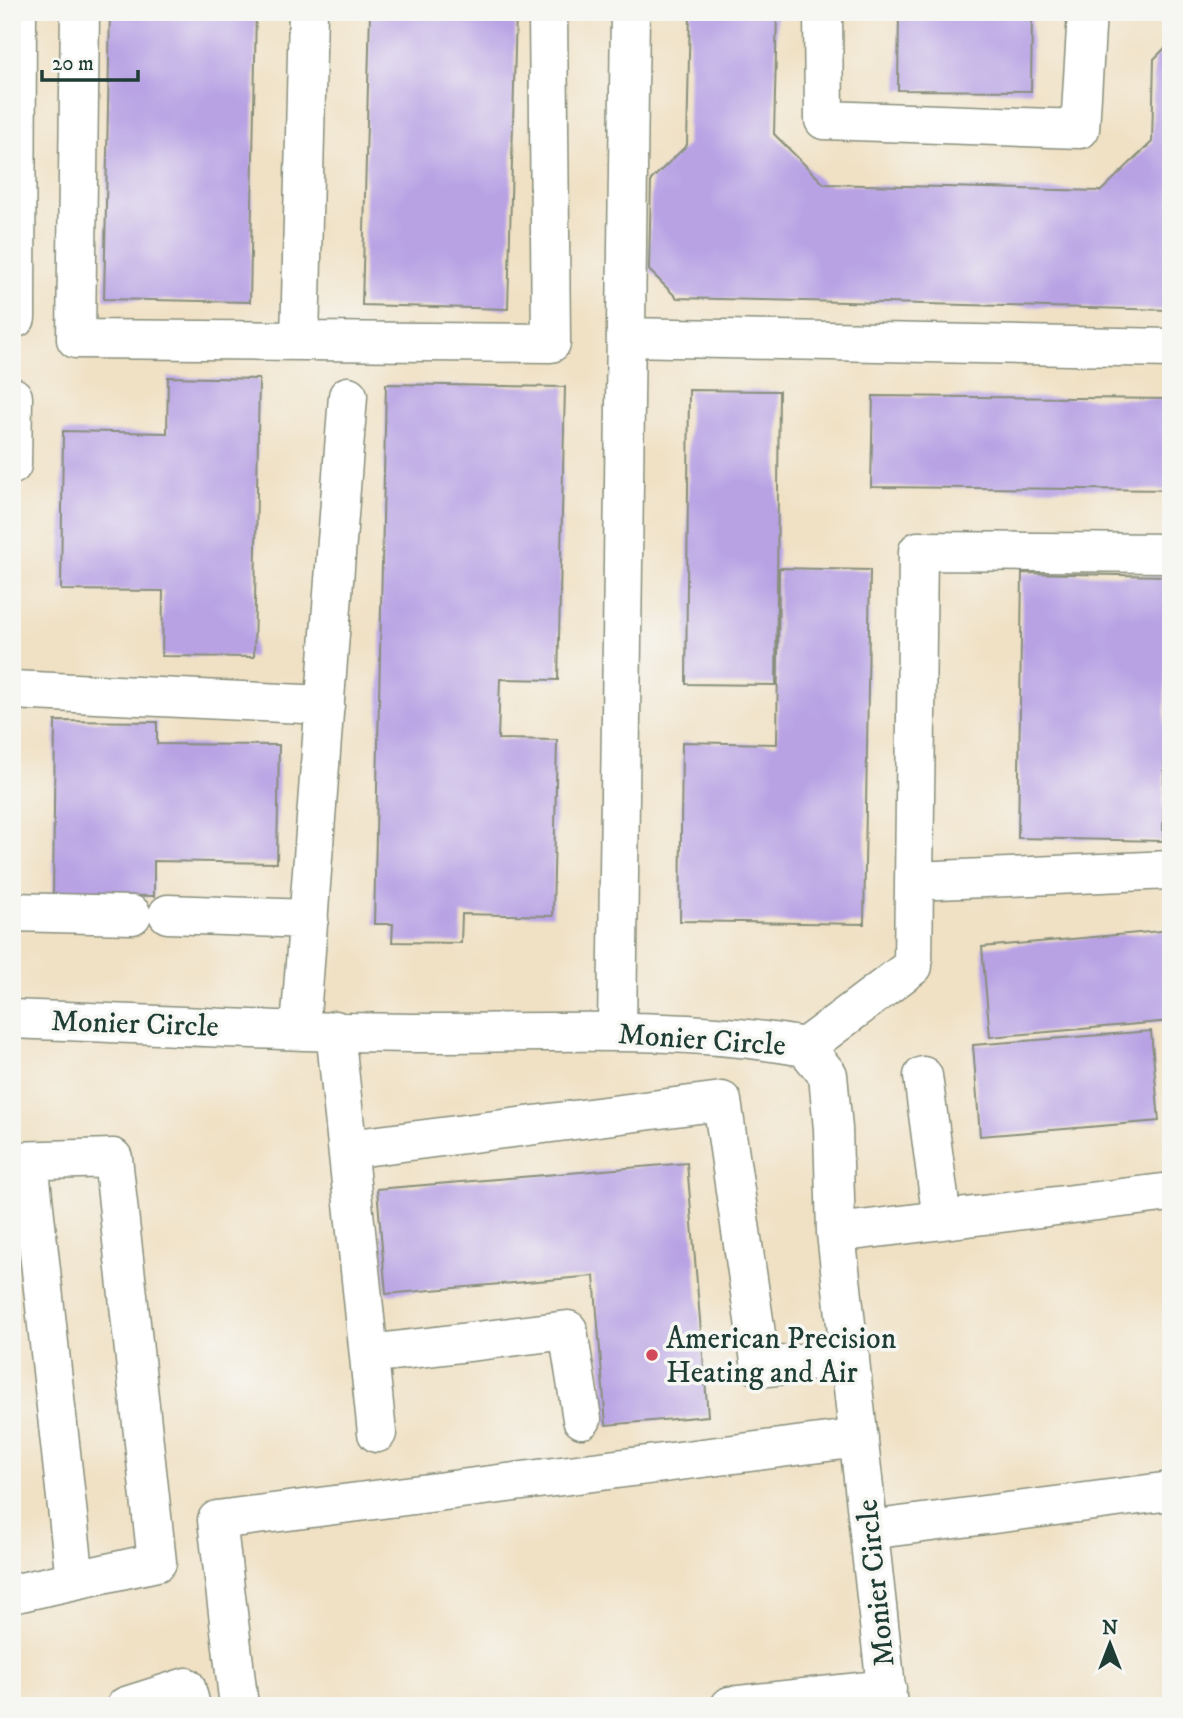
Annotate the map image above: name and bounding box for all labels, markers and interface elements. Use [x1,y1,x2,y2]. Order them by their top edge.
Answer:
scale bar [42,38,138,82]
text: 20 m [52,51,94,77]
street label: Monier Circle [50,1003,219,1046]
street label: Monier Circle [617,1016,787,1065]
place label: American Precision Heating and Air [666,1321,897,1392]
marker: American Precision Heating and Air [644,1347,660,1363]
street label: Monier Circle [849,1497,904,1668]
north arrow [1074,1610,1144,1680]
text: N [1102,1617,1118,1640]

